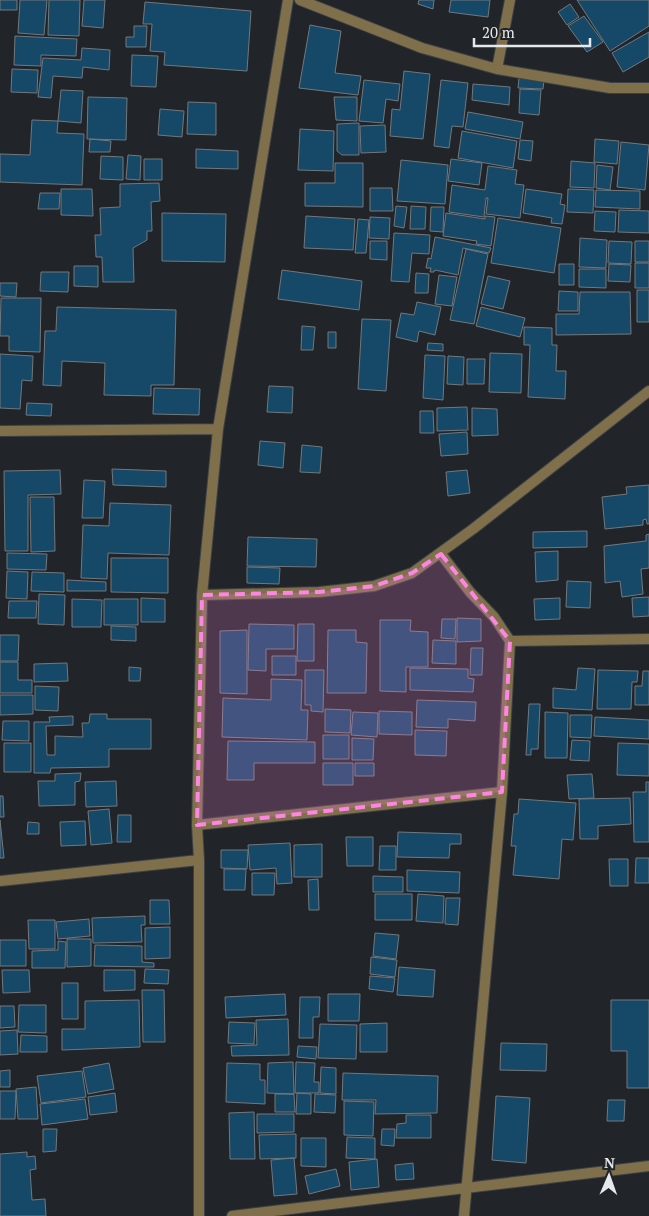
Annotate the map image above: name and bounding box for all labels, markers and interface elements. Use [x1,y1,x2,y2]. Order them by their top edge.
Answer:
scale bar [474,15,590,47]
text: 20 m [482,22,515,42]
north arrow [584,1151,634,1201]
text: N [604,1153,615,1172]

